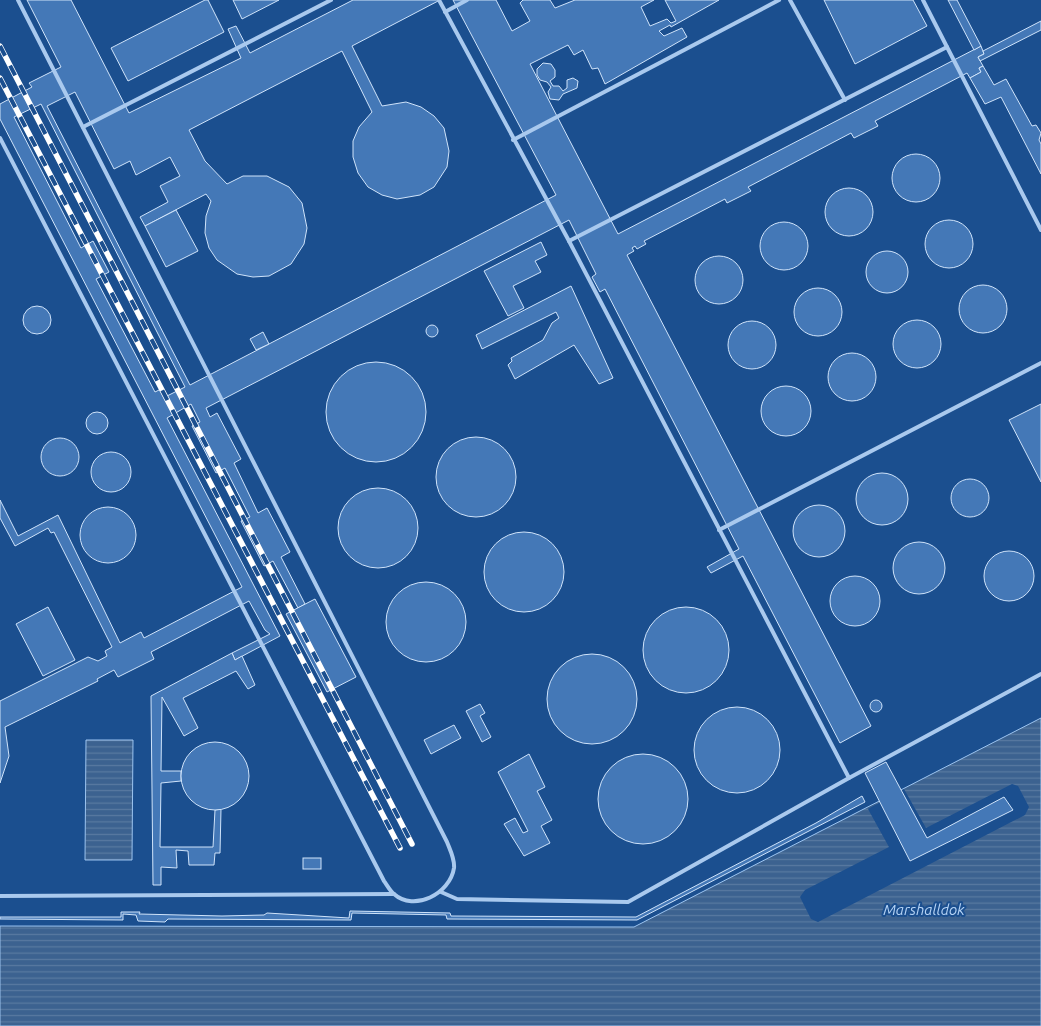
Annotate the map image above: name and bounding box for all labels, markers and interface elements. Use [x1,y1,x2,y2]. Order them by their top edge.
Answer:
water label: Marshalldok [883,901,965,918]

